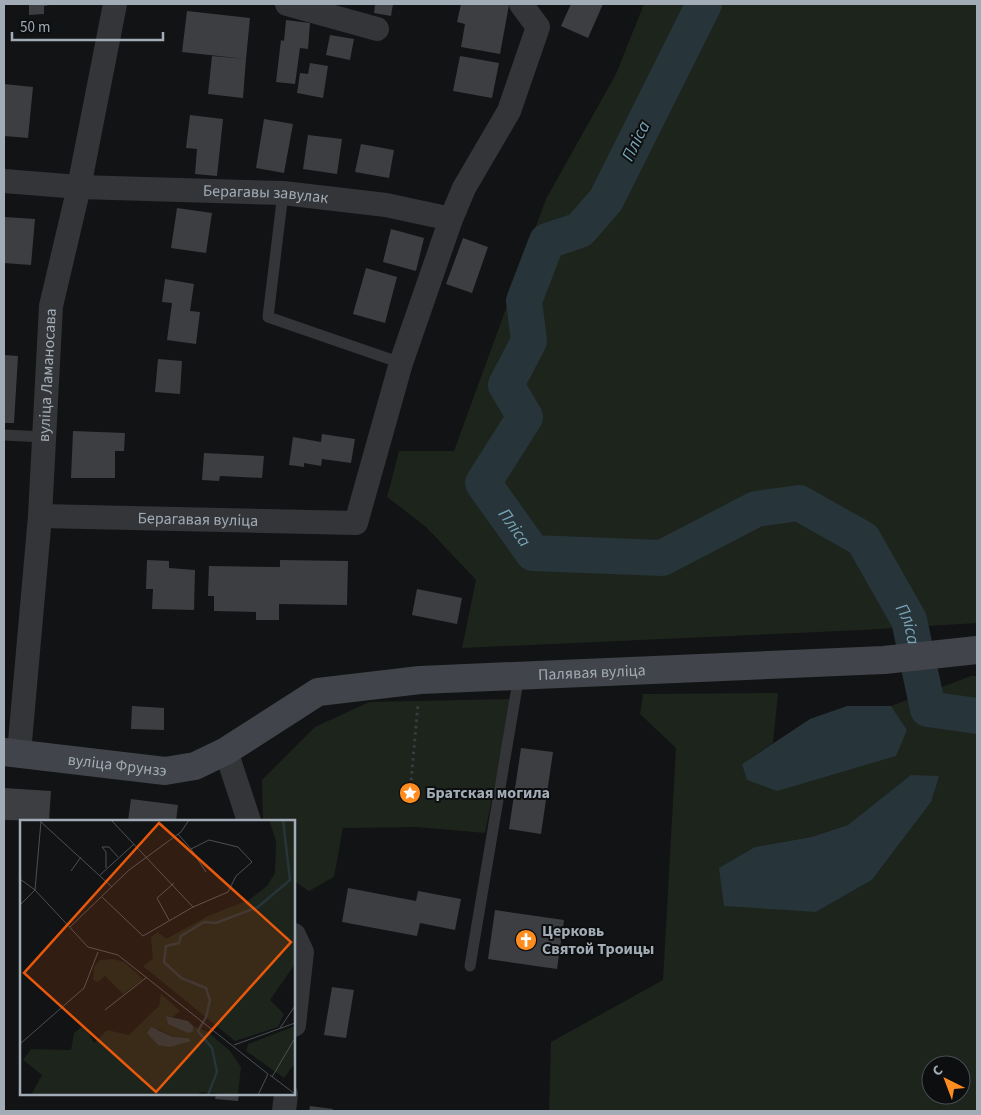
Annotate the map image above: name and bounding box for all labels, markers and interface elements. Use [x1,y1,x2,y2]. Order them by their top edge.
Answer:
scale bar [12,10,164,42]
text: 50 m [20,17,50,38]
water label: Пліса [616,116,657,165]
street label: Берагавы завулак [203,180,329,209]
street label: вуліца Ламаносава [33,308,62,442]
water label: Пліса [492,503,537,552]
street label: Берагавая вуліца [137,507,259,532]
water label: Пліса [889,599,926,647]
street label: Палявая вуліца [538,659,646,686]
street label: вуліца Фрунзэ [66,749,168,782]
place icon: Братская могила [398,781,422,805]
place label: Братская могила [426,782,550,804]
inset map [20,820,295,1095]
place label: Церковь Святой Троицы [542,920,654,960]
church icon: Церковь Святой Троицы [514,928,538,952]
north arrow [921,1055,971,1105]
text: С [928,1061,948,1081]

